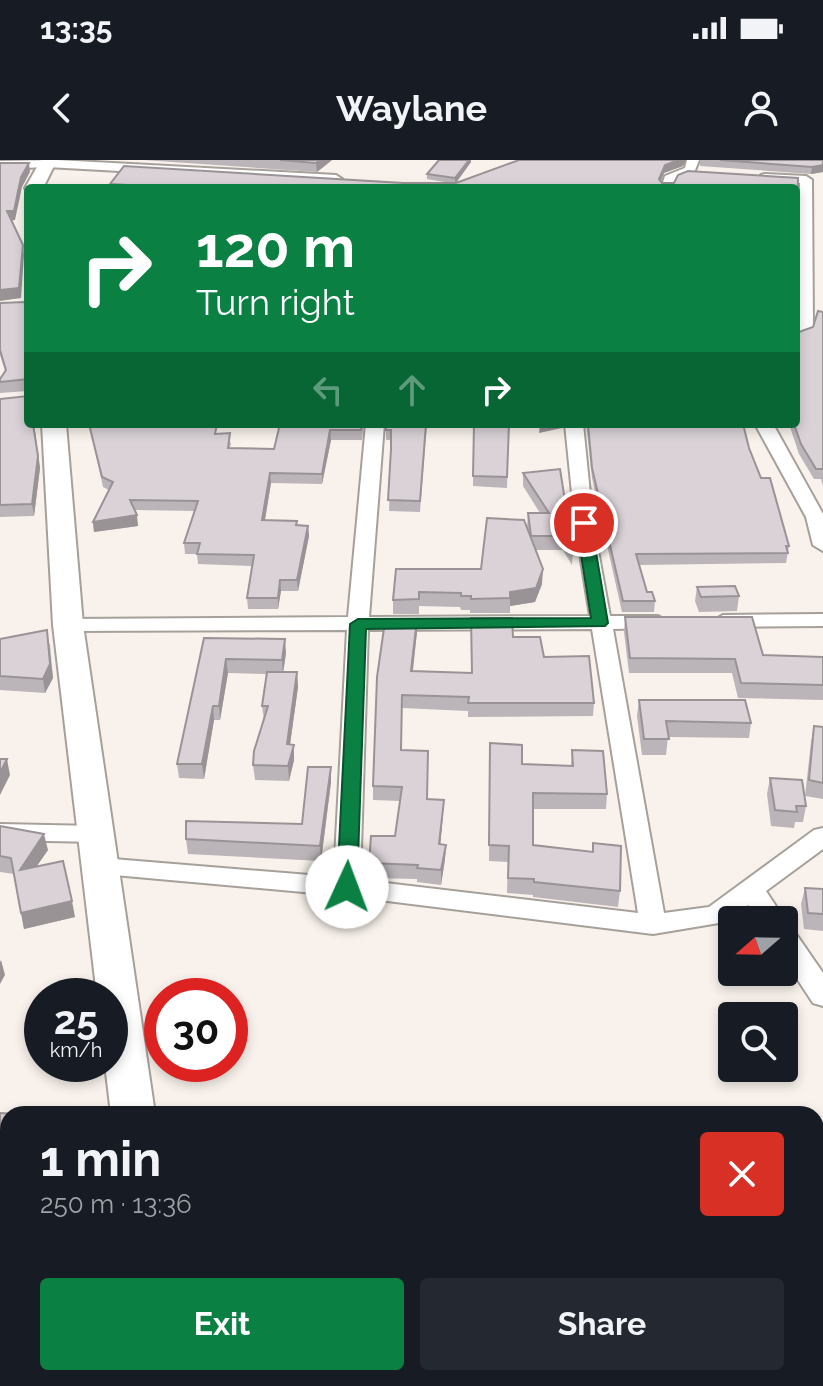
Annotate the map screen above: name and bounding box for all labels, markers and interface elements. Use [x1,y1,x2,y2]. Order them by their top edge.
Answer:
text: 13:35 [40,11,112,46]
icon: back [40,86,84,130]
icon: person [739,86,783,130]
text: Waylane [336,87,487,129]
text: 120 m [196,214,355,280]
icon: right [64,216,168,320]
text: Turn right [196,281,355,323]
icon: left [306,368,350,412]
icon: ahead [390,368,434,412]
icon: right [474,368,518,412]
pin [550,489,618,557]
icon: arrive [562,501,606,545]
position arrow [305,845,389,929]
north arrow [718,906,798,986]
map controls [718,906,798,1082]
speed limit sign: 30 [144,978,248,1082]
text: 25 [54,996,98,1043]
button: search [718,1002,798,1082]
text: km/h [50,1038,102,1062]
text: 1 min [40,1131,161,1187]
button: close [700,1132,784,1216]
text: 250 m · 13:36 [40,1189,192,1219]
button: Exit [40,1278,404,1370]
button: Share [420,1278,784,1370]

